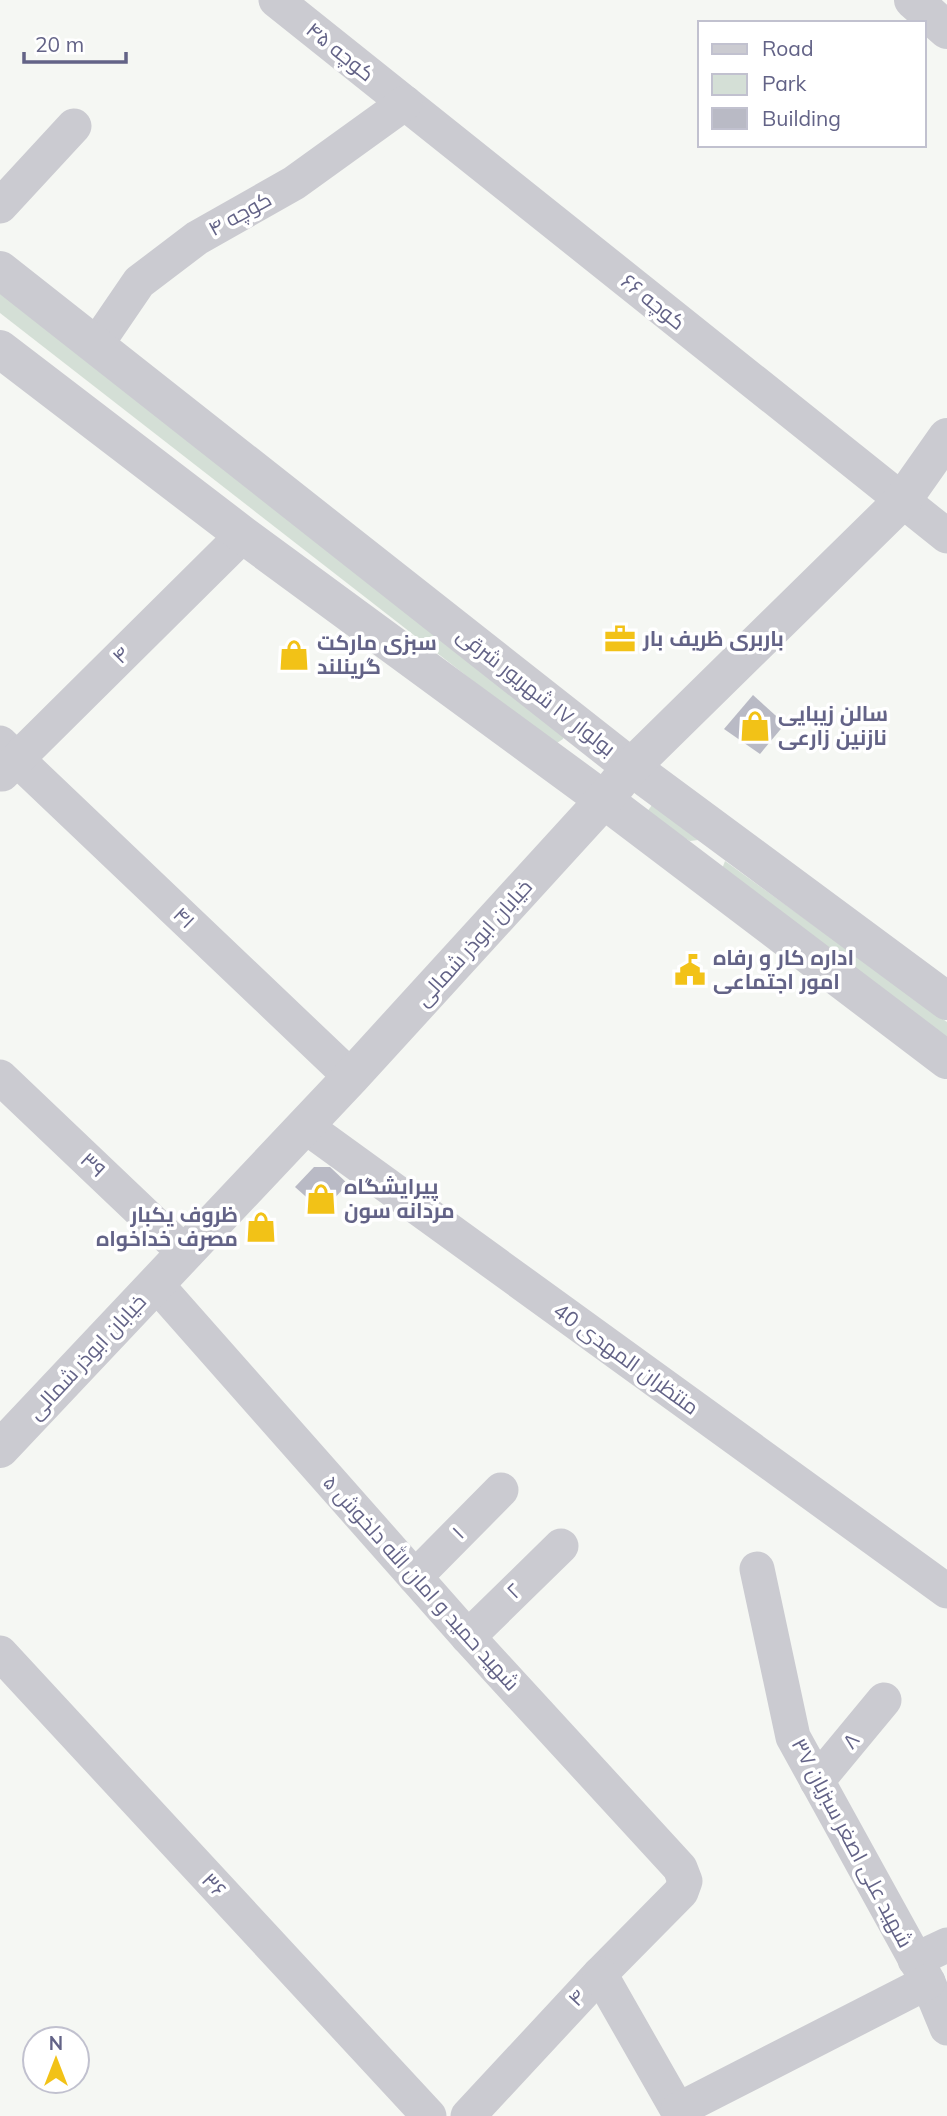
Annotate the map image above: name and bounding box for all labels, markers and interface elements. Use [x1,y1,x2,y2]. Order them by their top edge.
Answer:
street label: کوچه ۴۵ [300,16,380,88]
scale bar [24,21,126,65]
legend [698,21,926,147]
text: 20 m [35,31,84,57]
text: Road [762,35,813,61]
text: Park [762,70,806,96]
text: Building [762,105,841,131]
street label: کوچه ۴ [203,185,277,243]
street label: کوچه ۶۶ [615,268,691,336]
street label: بولوار ۱۷ شهریور شرقی [452,621,621,762]
office icon: باربری ظریف بار [603,622,637,656]
place label: باربری ظریف بار [642,625,784,651]
place label: سبزی مارکت گرینلند [317,629,437,679]
shop icon: سبزی مارکت گرینلند [277,638,311,672]
street label: ۴ [106,640,134,668]
place label: سالن زیبایی نازنین زارعی [778,700,888,750]
shop icon: سالن زیبایی نازنین زارعی [738,709,772,743]
street label: خیابان ابوذر شمالی [409,873,538,1012]
street label: ۴۱ [168,901,201,934]
place label: اداره کار و رفاه امور اجتماعی [713,944,854,995]
public building icon: اداره کار و رفاه امور اجتماعی [673,953,707,987]
street label: ۳۹ [76,1146,112,1182]
place label: پیرایشگاه مردانه سون [344,1173,455,1224]
shop icon: پیرایشگاه مردانه سون [304,1182,338,1216]
place label: ظروف یکبار مصرف خداخواه [96,1201,238,1252]
shop icon: ظروف یکبار مصرف خداخواه [244,1210,278,1244]
street label: خیابان ابوذر شمالی [22,1288,152,1425]
street label: منتظران المهدی 40 [548,1297,704,1420]
street label: شهید حمید و امان الله دلخوش ۵ [317,1469,525,1696]
street label: ۱ [446,1521,469,1544]
street label: ۲ [500,1577,526,1603]
street label: ۸ [836,1727,864,1754]
street label: شهید علی اصغر سبزیان ۳۷ [786,1733,919,1952]
street label: ۳۶ [197,1867,233,1902]
street label: ۴ [562,1983,591,2011]
north arrow [21,2025,91,2095]
text: N [49,2031,63,2055]

